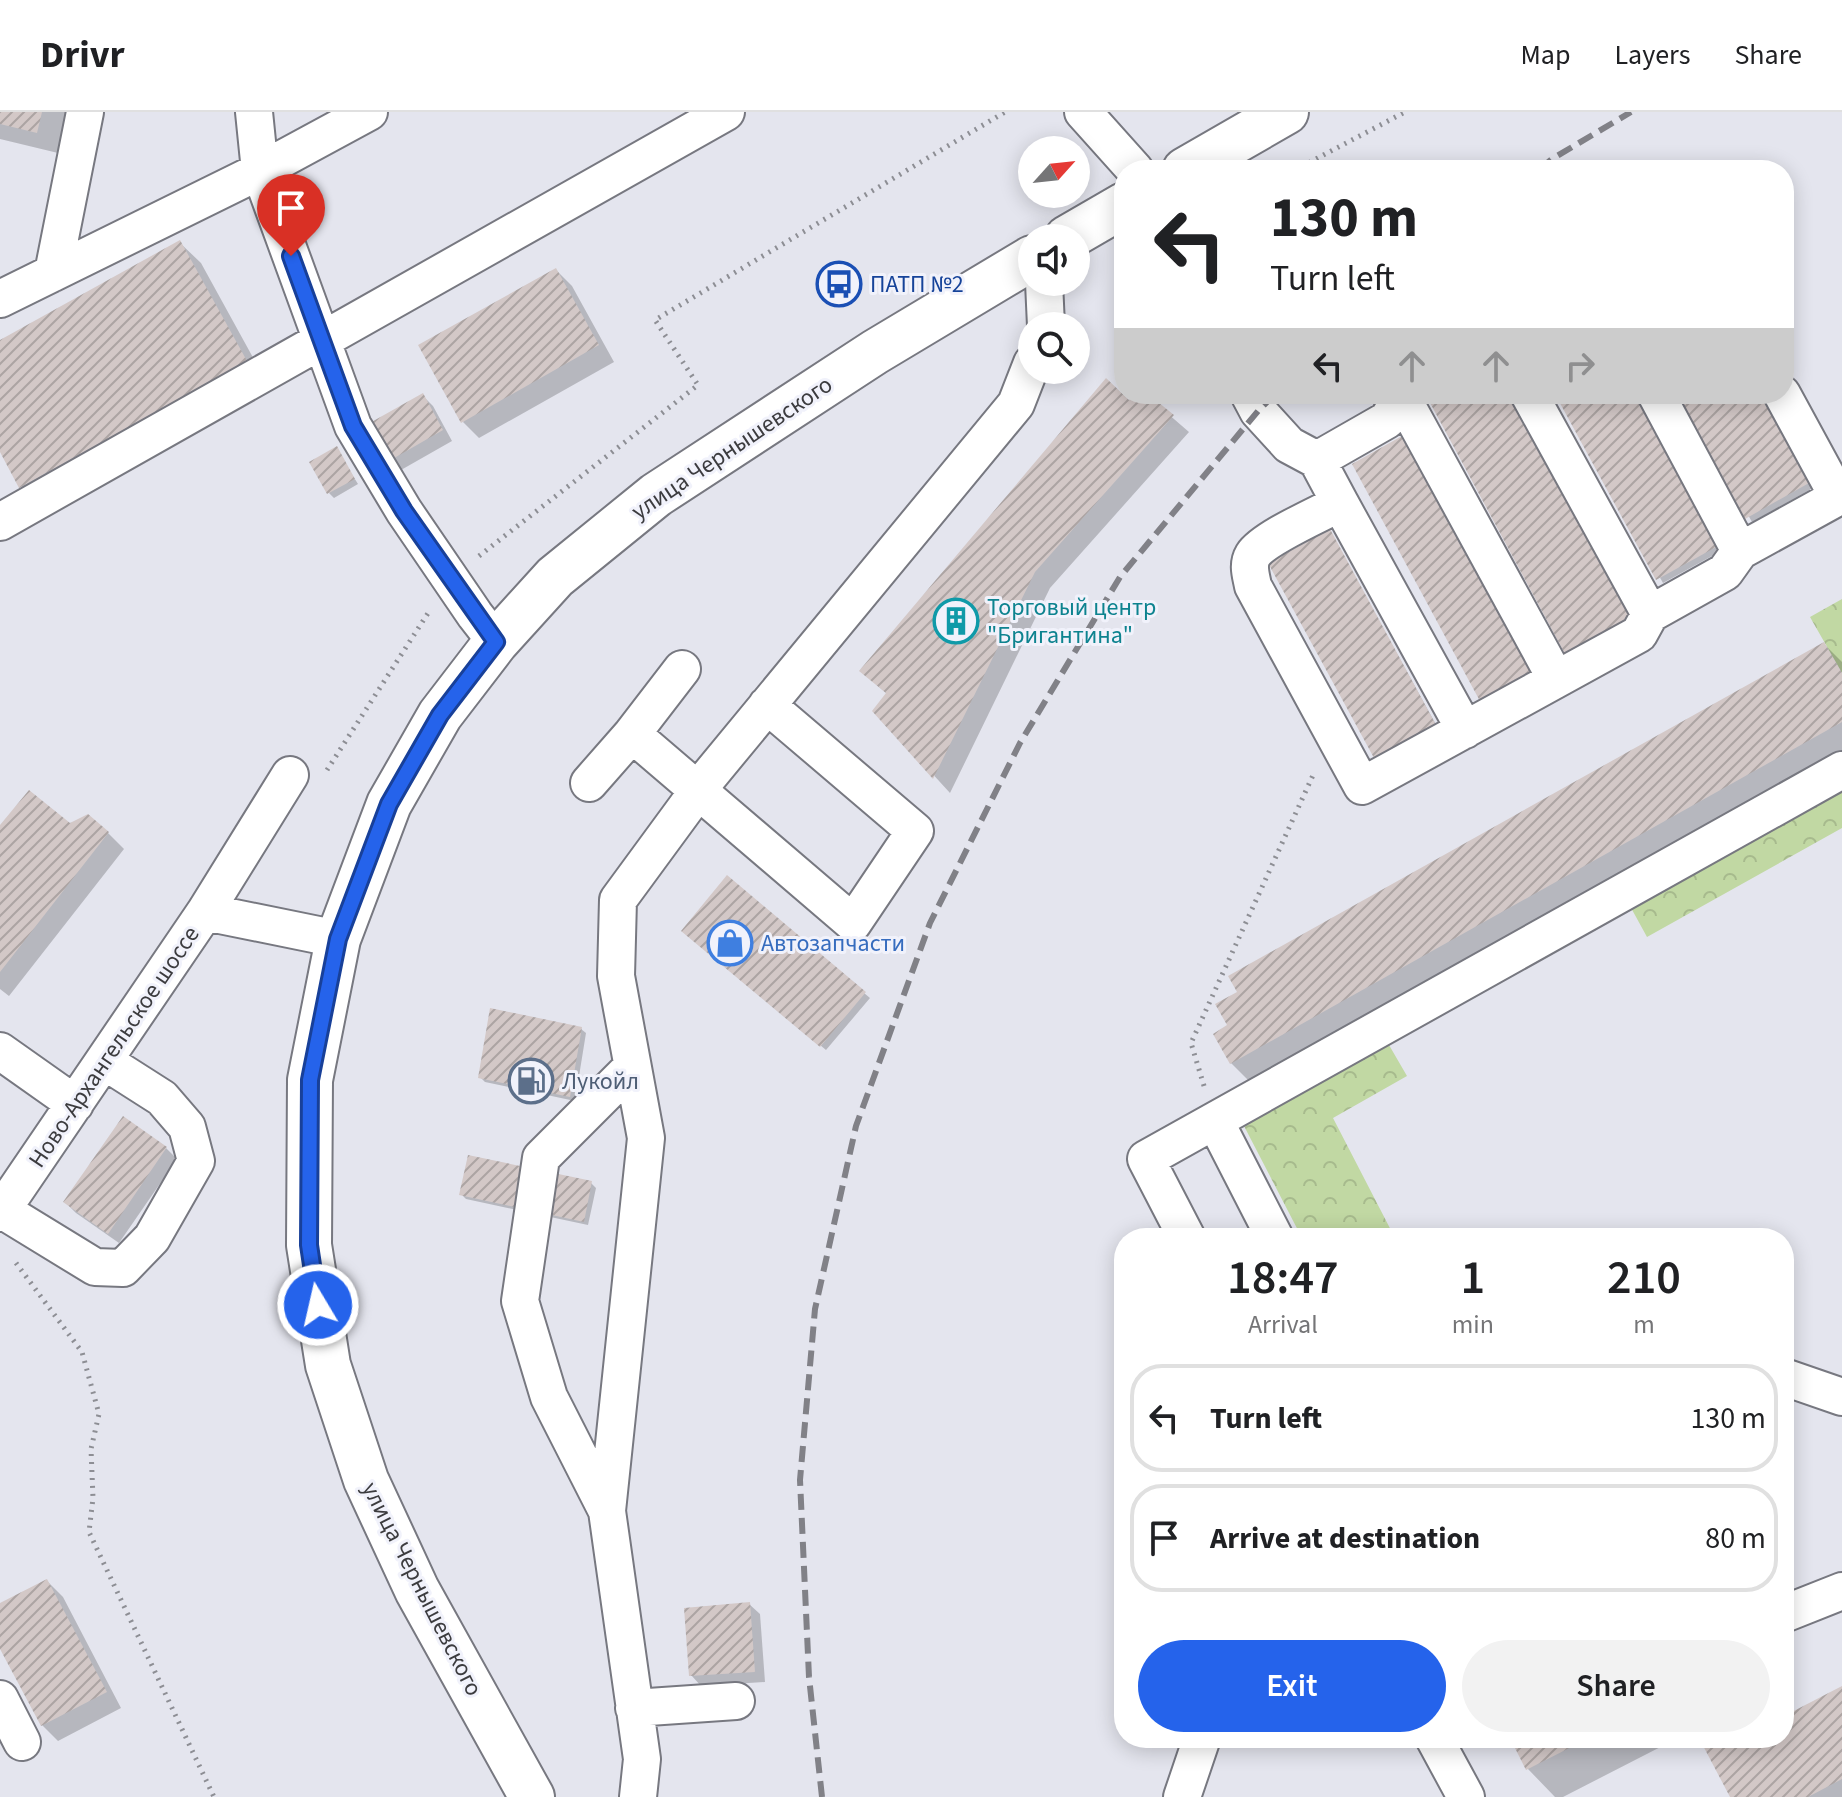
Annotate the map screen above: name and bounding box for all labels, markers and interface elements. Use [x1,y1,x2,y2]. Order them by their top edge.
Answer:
text: Drivr [40,28,125,82]
text: Map [1520,35,1570,75]
text: Layers [1614,35,1690,75]
text: Share [1734,35,1802,75]
north arrow [1018,136,1090,208]
map controls [1018,136,1090,384]
pin [257,174,325,256]
text: 130 m [1270,179,1418,258]
icon: arrive [269,186,313,230]
icon: left [1138,192,1242,296]
button: sound [1018,224,1090,296]
text: Turn left [1270,253,1395,304]
bus stop icon: ПАТП №2 [815,260,863,308]
place label: ПАТП №2 [870,267,964,302]
button: search [1018,312,1090,384]
icon: left [1306,344,1350,388]
icon: ahead [1390,344,1434,388]
icon: ahead [1474,344,1518,388]
icon: right [1558,344,1602,388]
street label: улица Чернышевского [624,367,840,529]
place label: Торговый центр "Бригантина" [987,590,1156,653]
building icon: Торговый центр "Бригантина" [932,597,980,645]
street label: Ново-Архангельское шоссе [20,919,208,1175]
shop icon: Автозапчасти [706,919,754,967]
place label: Автозапчасти [761,926,905,961]
fuel station icon: Лукойл [507,1057,555,1105]
place label: Лукойл [562,1064,639,1099]
text: 18:47 [1227,1244,1339,1312]
text: 1 [1461,1244,1485,1312]
text: 210 [1607,1244,1681,1312]
position arrow [276,1263,360,1347]
text: Arrival [1248,1306,1318,1343]
text: min [1452,1306,1494,1343]
text: m [1633,1306,1655,1343]
icon: left [1142,1396,1186,1440]
text: Turn left [1210,1397,1322,1440]
text: 130 m [1690,1397,1766,1440]
street label: улица Чернышевского [353,1476,491,1702]
icon: arrive [1142,1516,1186,1560]
text: Arrive at destination [1210,1517,1480,1560]
text: 80 m [1705,1517,1766,1560]
button: Exit [1138,1640,1446,1732]
button: Share [1462,1640,1770,1732]

